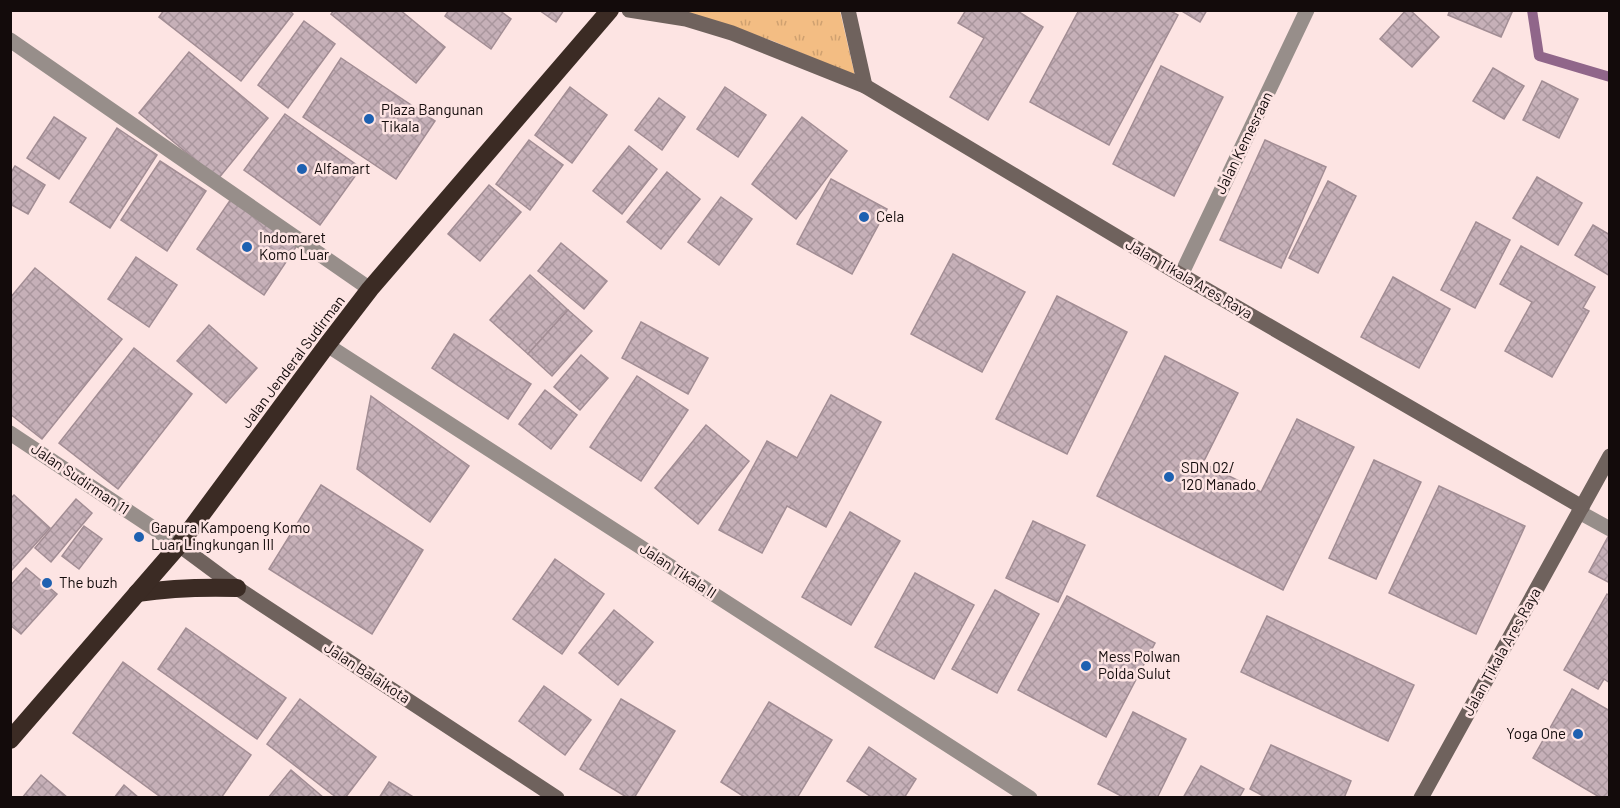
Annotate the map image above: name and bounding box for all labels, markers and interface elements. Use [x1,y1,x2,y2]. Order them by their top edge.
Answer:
street label: Jalan Kemesraan [1211,88,1276,197]
place label: Plaza Bangunan Tikala [381,100,483,135]
marker: Plaza Bangunan Tikala [362,112,376,126]
place label: Alfamart [314,159,371,177]
marker: Alfamart [295,162,309,176]
place label: Cela [876,207,904,225]
marker: Cela [857,210,871,224]
place label: Indomaret Komo Luar [259,228,330,263]
street label: Jalan Tikala Ares Raya [1123,234,1256,322]
marker: Indomaret Komo Luar [240,240,254,254]
street label: Jalan Jenderal Sudirman [236,292,348,431]
street label: Jalan Sudirman 11 [28,439,133,518]
place label: SDN 02/ 120 Manado [1181,458,1256,493]
marker: SDN 02/ 120 Manado [1162,470,1176,484]
place label: Gapura Kampoeng Komo Luar Lingkungan III [151,518,310,553]
marker: Gapura Kampoeng Komo Luar Lingkungan III [132,530,146,544]
street label: Jalan Tikala II [637,539,720,602]
place label: The buzh [59,573,118,591]
marker: The buzh [40,576,54,590]
street label: Jalan Tikala Ares Raya [1458,584,1544,719]
street label: Jalan Balaikota [321,638,414,707]
place label: Mess Polwan Polda Sulut [1098,647,1180,682]
marker: Mess Polwan Polda Sulut [1079,659,1093,673]
place label: Yoga One [1506,724,1566,742]
marker: Yoga One [1571,727,1585,741]

